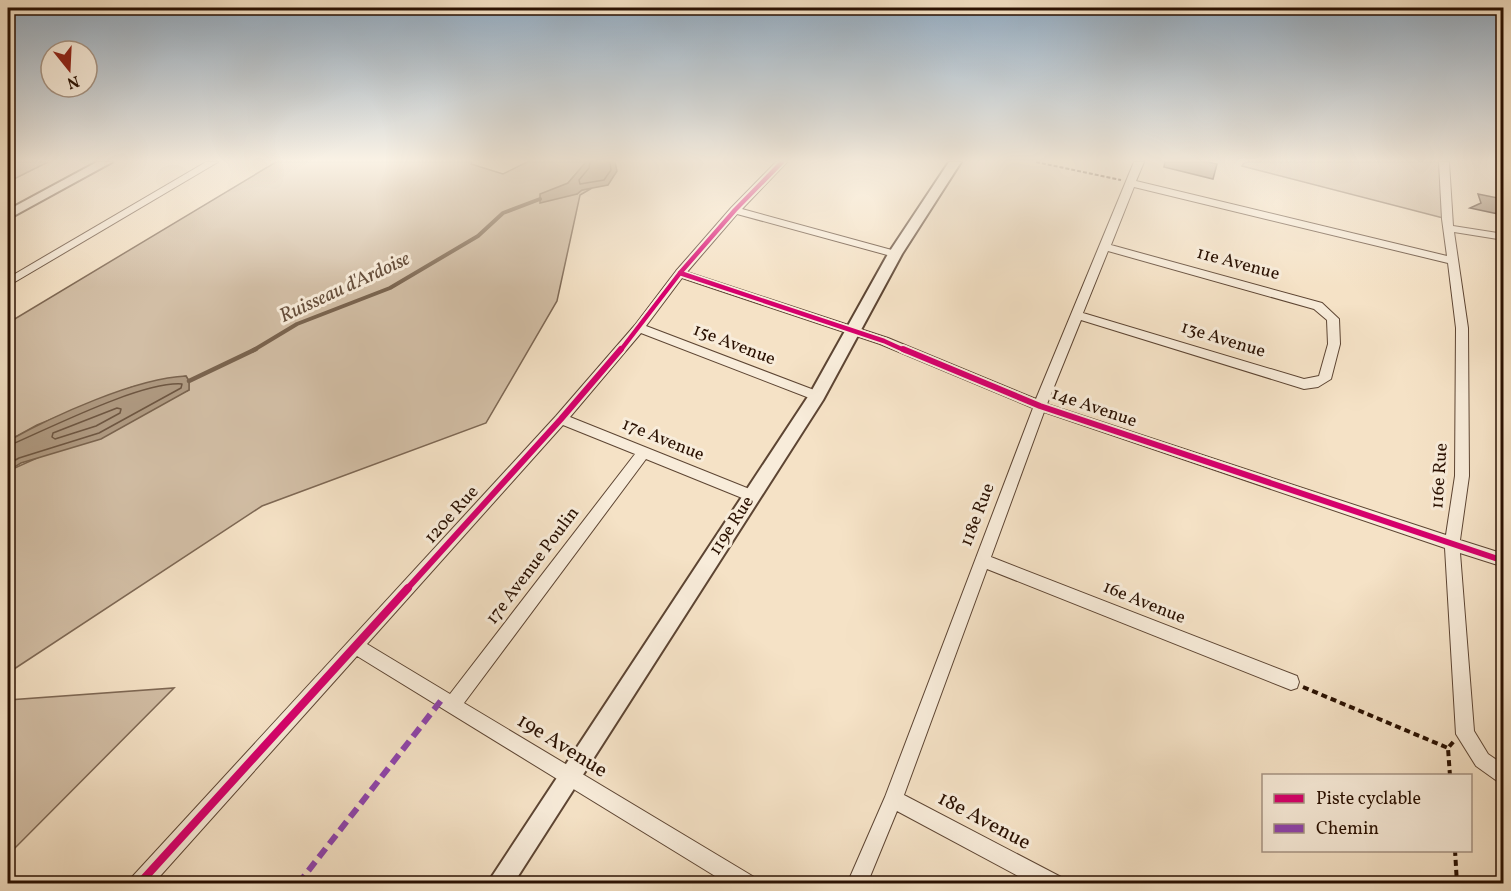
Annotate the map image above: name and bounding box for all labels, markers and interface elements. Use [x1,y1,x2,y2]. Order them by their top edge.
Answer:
north arrow [39,39,99,99]
text: N [64,69,82,94]
street label: 11e Avenue [1194,241,1282,287]
water label: Ruisseau d'Ardoise [275,245,416,331]
street label: 13e Avenue [1178,315,1268,365]
street label: 15e Avenue [689,318,779,372]
street label: 14e Avenue [1048,382,1140,434]
street label: 17e Avenue [618,412,708,468]
street label: 116e Rue [1425,442,1455,510]
street label: 120e Rue [419,480,485,550]
street label: 118e Rue [954,480,1002,550]
street label: 119e Rue [703,491,761,561]
street label: 17e Avenue Poulin [480,502,586,630]
street label: 16e Avenue [1099,575,1189,631]
street label: 19e Avenue [511,707,613,785]
legend [1262,774,1472,852]
street label: 18e Avenue [932,784,1036,858]
text: Piste cyclable [1316,787,1421,812]
text: Chemin [1316,817,1379,842]

